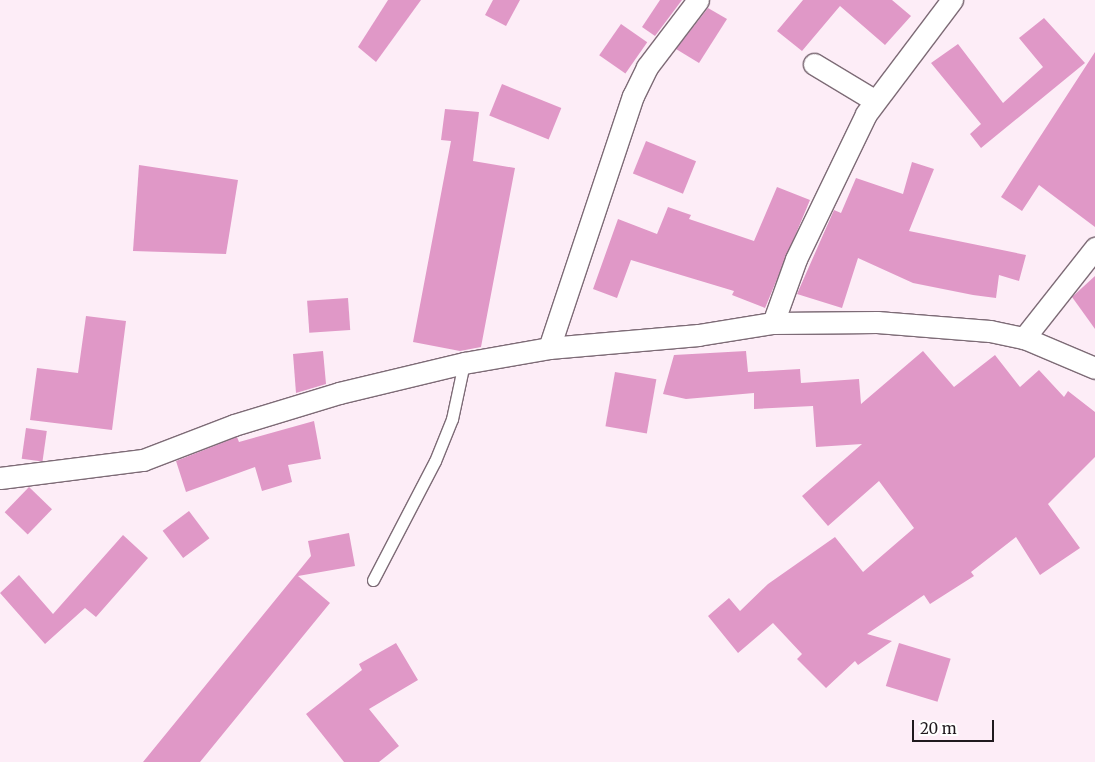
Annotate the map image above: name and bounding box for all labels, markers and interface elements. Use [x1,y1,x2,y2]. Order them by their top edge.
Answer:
scale bar [915,710,998,742]
text: 20 m [920,719,957,738]

